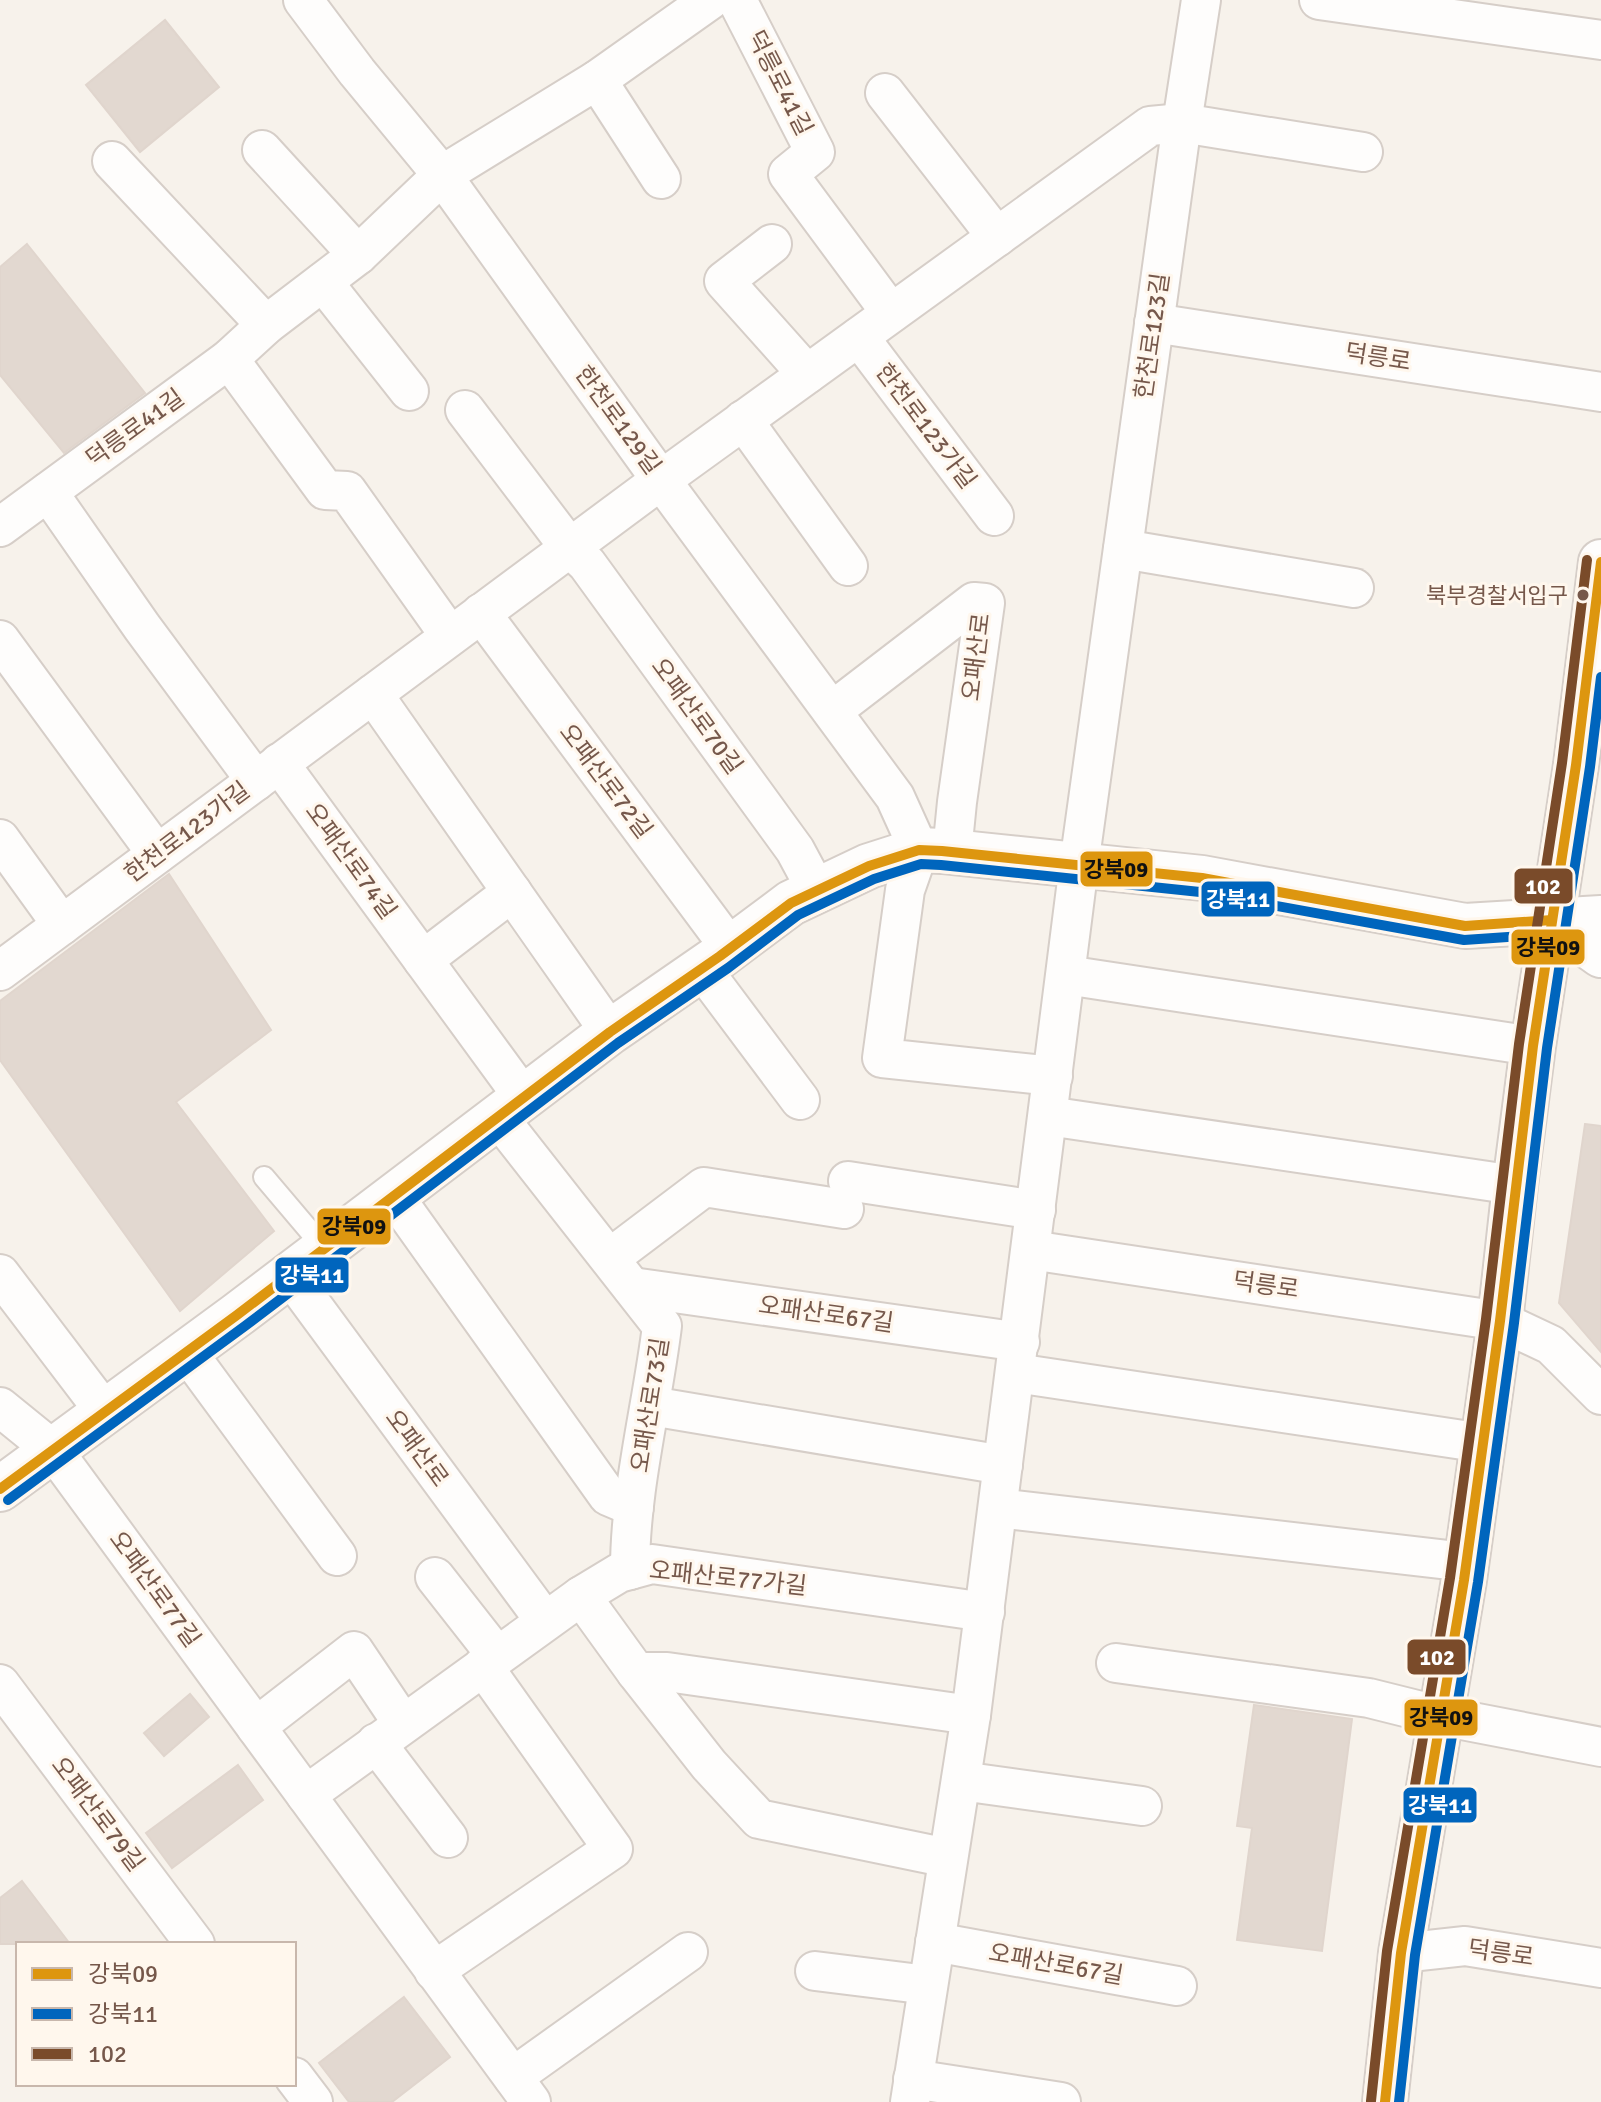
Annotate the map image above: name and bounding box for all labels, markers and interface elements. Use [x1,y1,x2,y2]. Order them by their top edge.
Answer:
street label: 덕릉로41길 [741,25,819,141]
street label: 한천로123길 [1128,271,1176,401]
street label: 덕릉로 [1343,337,1413,377]
street label: 한천로123가길 [869,357,983,495]
street label: 한천로129길 [568,360,668,480]
street label: 덕릉로41길 [80,382,190,474]
place label: 북부경찰서입구 [1426,582,1568,609]
marker: 북부경찰서입구 [1575,587,1591,603]
street label: 오패산로 [956,611,996,703]
street label: 오패산로70길 [645,652,749,780]
street label: 오패산로72길 [553,718,659,844]
street label: 한천로123가길 [118,775,256,889]
street label: 오패산로74길 [299,797,403,925]
line badge: 강북09 [1079,850,1154,888]
text: 강북09 [1084,856,1148,883]
line badge: 102 [1513,867,1574,905]
text: 102 [1525,873,1561,900]
line badge: 강북11 [1200,880,1276,918]
text: 강북11 [1206,886,1270,913]
line badge: 강북09 [1510,928,1586,966]
text: 강북09 [1516,934,1580,961]
line badge: 강북09 [316,1207,392,1246]
text: 강북09 [322,1213,386,1240]
line badge: 강북11 [274,1256,350,1294]
text: 강북11 [280,1262,344,1289]
street label: 덕릉로 [1231,1266,1301,1304]
street label: 오패산로67길 [756,1290,896,1338]
street label: 오패산로73길 [625,1335,675,1475]
street label: 오패산로 [379,1403,455,1493]
street label: 오패산로77길 [103,1525,207,1653]
street label: 오패산로77가길 [648,1555,808,1601]
line badge: 102 [1406,1638,1467,1676]
text: 102 [1419,1644,1455,1671]
line badge: 강북09 [1403,1698,1479,1737]
text: 강북09 [1409,1704,1473,1731]
street label: 오패산로79길 [45,1751,151,1877]
line badge: 강북11 [1402,1786,1478,1824]
text: 강북11 [1408,1792,1472,1819]
street label: 덕릉로 [1466,1934,1536,1972]
street label: 오패산로67길 [986,1937,1126,1991]
legend [16,1942,296,2086]
text: 강북09 [88,1959,158,1989]
text: 강북11 [88,1999,158,2029]
text: 102 [88,2039,127,2069]

